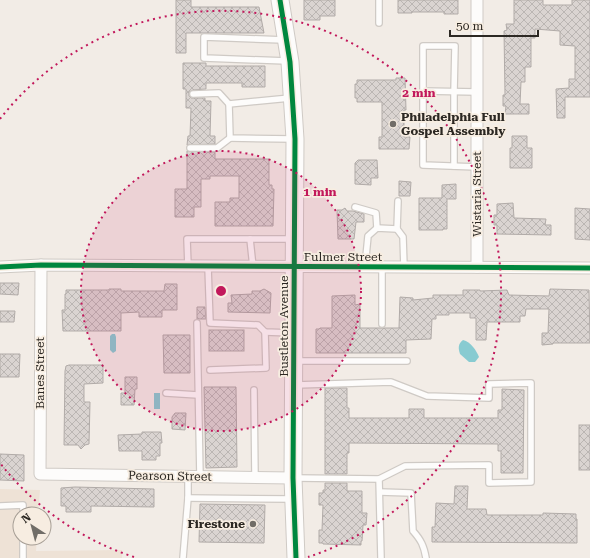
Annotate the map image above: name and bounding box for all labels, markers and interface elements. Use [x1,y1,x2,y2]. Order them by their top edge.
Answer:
scale bar [450,12,538,38]
text: 50 m [456,19,483,33]
text: 2 min [402,86,436,100]
place label: Philadelphia Full Gospel Assembly [401,110,506,138]
marker: Philadelphia Full Gospel Assembly [388,119,398,129]
street label: Wistaria Street [470,151,484,237]
text: 1 min [303,185,337,199]
street label: Fulmer Street [304,250,383,264]
street label: Bustleton Avenue [277,275,291,377]
centre of rings [214,284,228,298]
street label: Banes Street [33,337,47,409]
street label: Pearson Street [128,468,212,484]
north arrow [12,506,52,546]
text: N [19,510,34,526]
place label: Firestone [187,517,245,531]
marker: Firestone [248,519,258,529]

